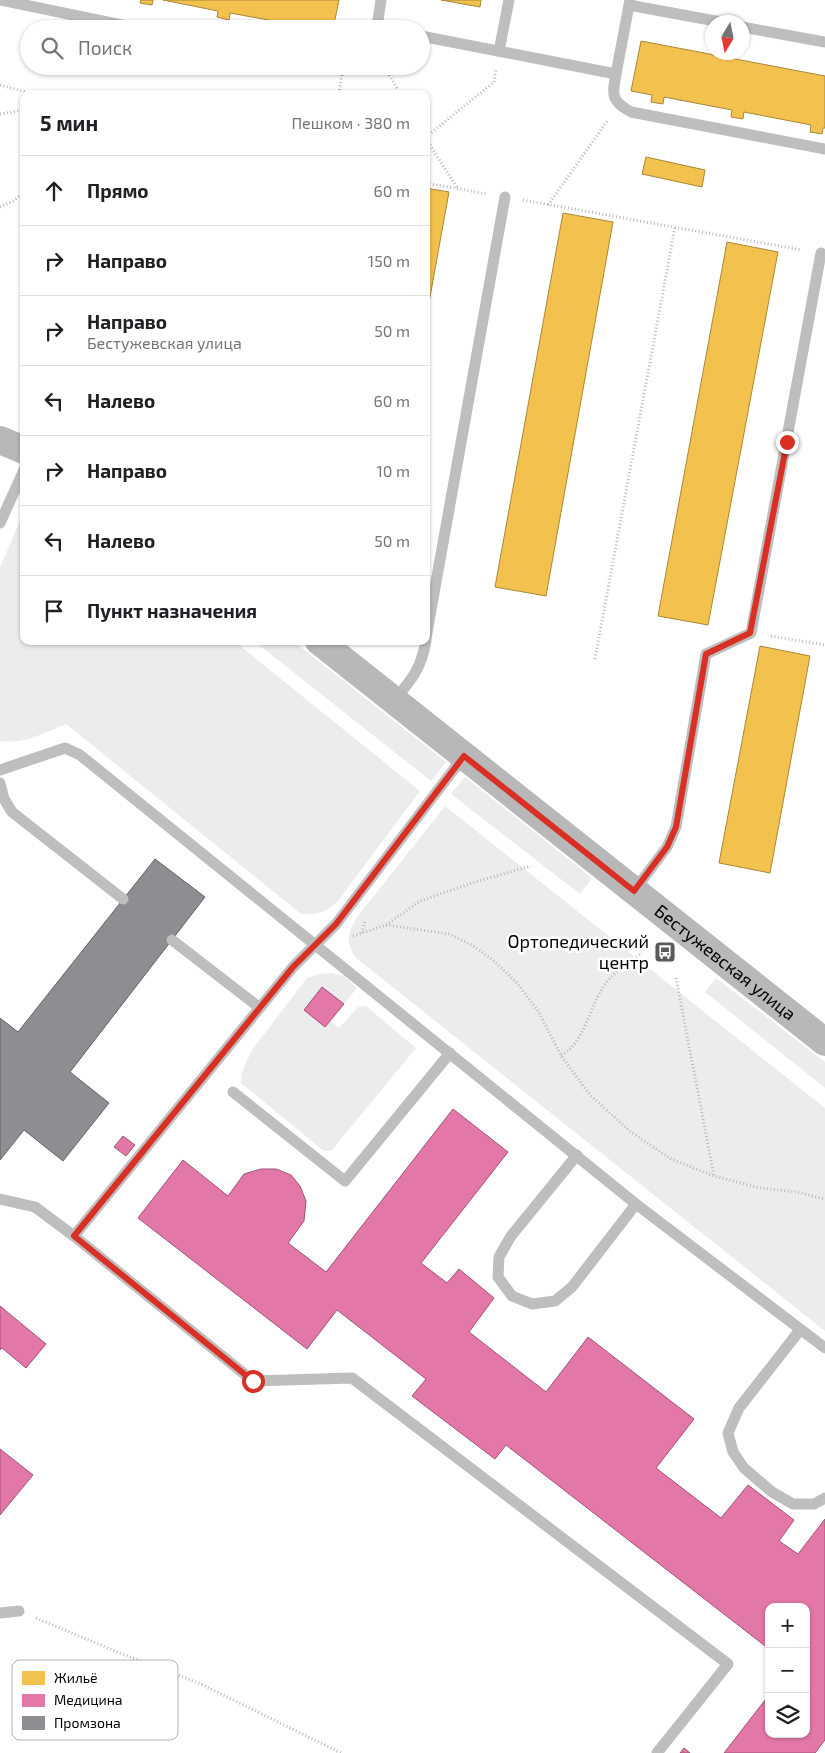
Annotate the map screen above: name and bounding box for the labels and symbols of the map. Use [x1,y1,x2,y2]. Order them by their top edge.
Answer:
north arrow [705,15,750,60]
route end [776,431,799,454]
street label: Бестужевская улица [650,899,801,1025]
place label: Ортопедический центр [508,930,649,973]
bus stop icon: Ортопедический центр [653,940,677,964]
route start [242,1370,265,1393]
legend [12,1660,178,1740]
text: Жильё [54,1669,98,1686]
text: Медицина [54,1691,123,1708]
text: Промзона [54,1714,121,1731]

